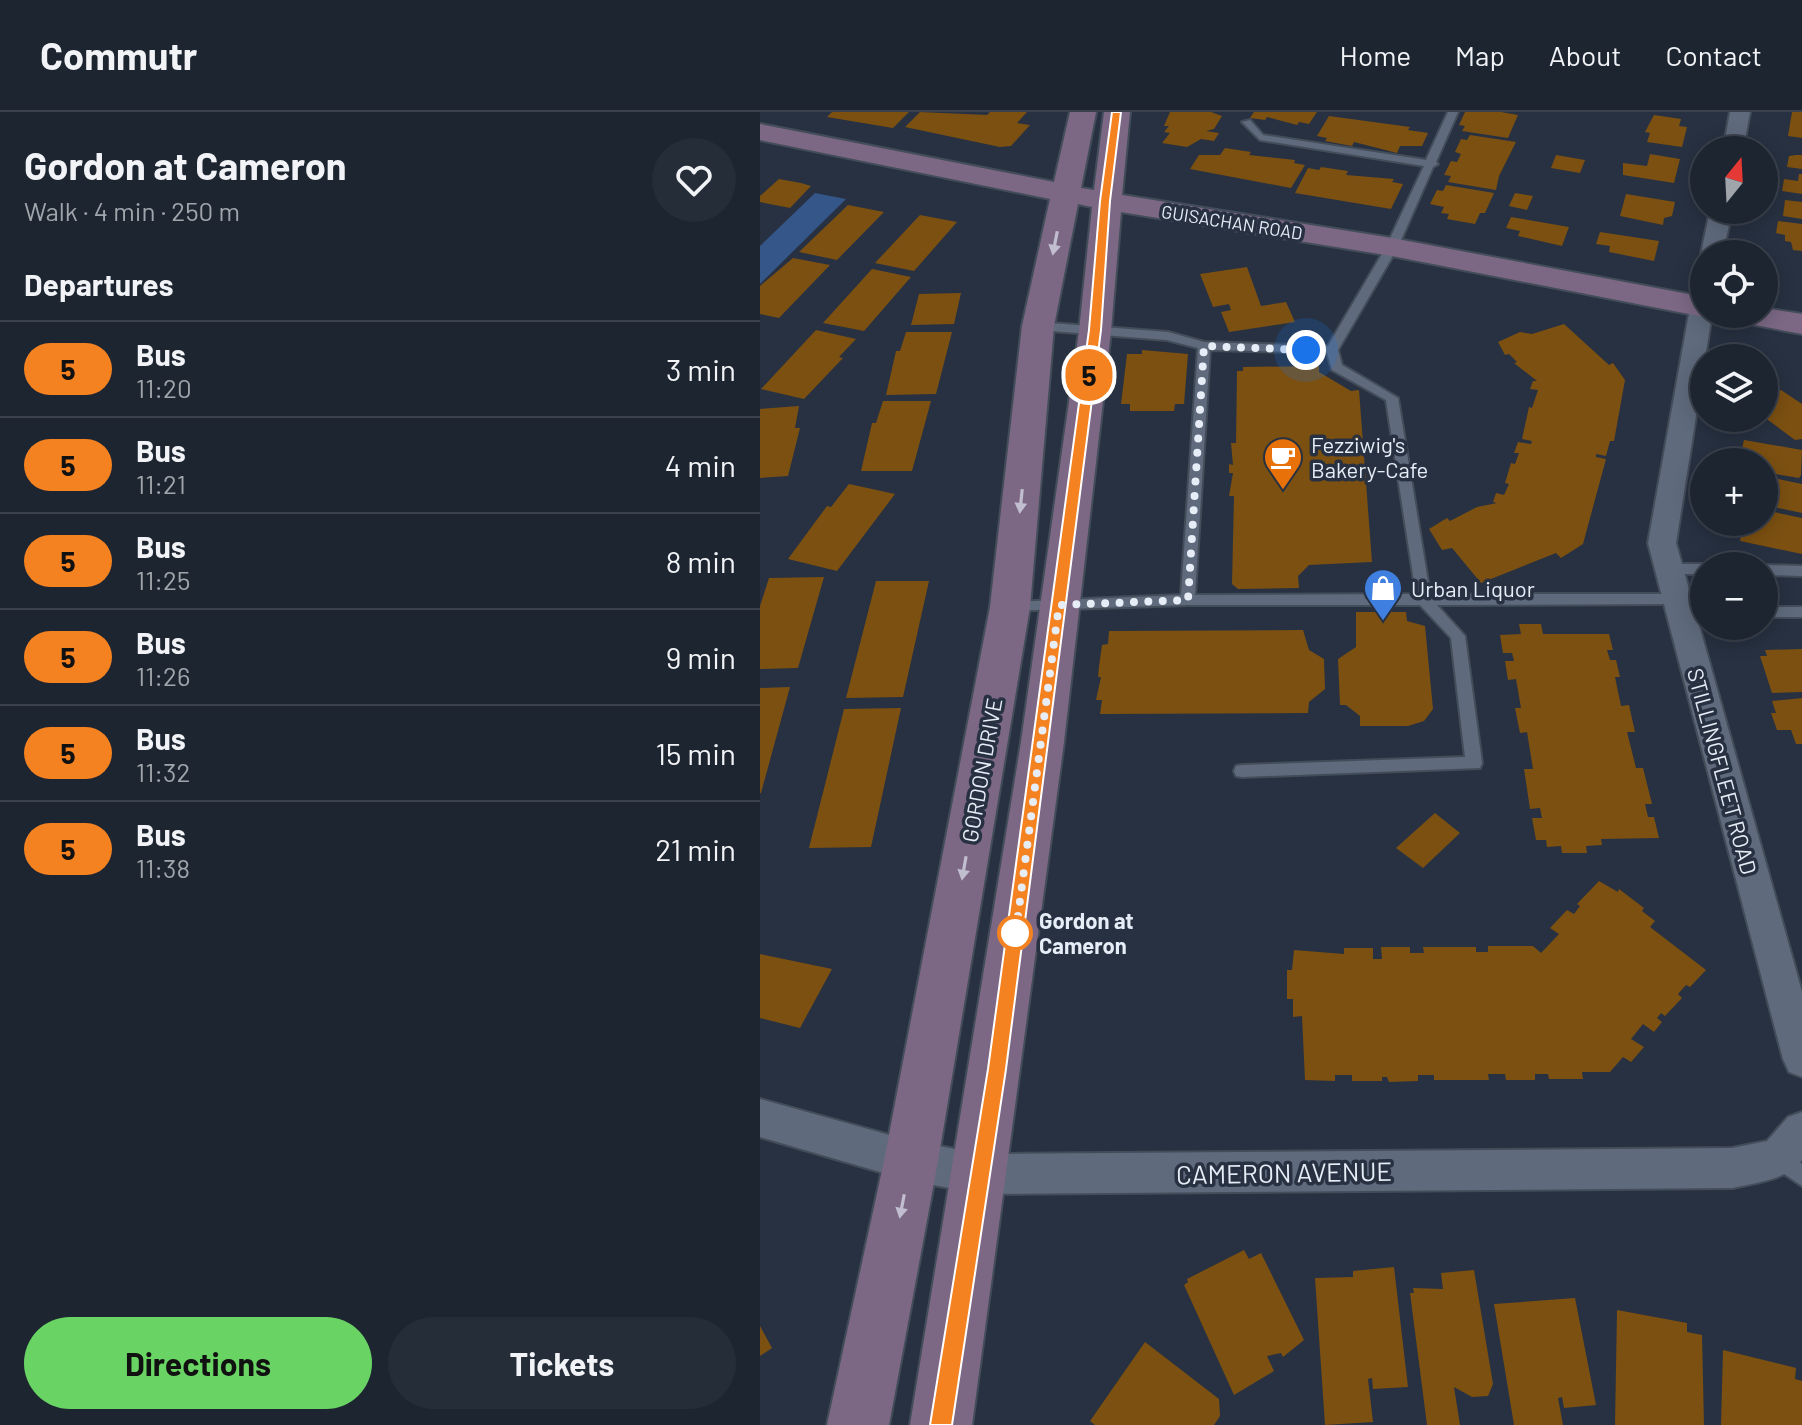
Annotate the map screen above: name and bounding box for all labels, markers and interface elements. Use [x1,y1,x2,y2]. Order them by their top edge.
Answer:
text: Commutr [40,32,197,78]
text: Home [1340,38,1411,72]
text: Map [1455,38,1505,72]
text: About [1549,38,1621,72]
text: Contact [1665,38,1762,72]
north arrow [1690,136,1778,224]
map controls [1690,136,1778,640]
button: heart [652,138,736,222]
text: Gordon at Cameron [24,142,347,188]
text: Walk · 4 min · 250 m [24,195,240,226]
street label: GUISACHAN ROAD [1160,200,1304,244]
one-way arrow [1048,231,1060,256]
button: locate [1690,240,1778,328]
text: Departures [24,266,174,302]
your location [1286,330,1326,370]
text: Bus [136,336,186,372]
button: layers [1690,344,1778,432]
line badge: 5 [1063,349,1115,401]
text: 3 min [666,351,736,387]
text: 5 [60,352,76,386]
text: 5 [1081,358,1097,392]
text: 11:20 [136,372,192,403]
place label: Fezziwig's Bakery-Cafe [1311,431,1428,482]
text: Bus [136,432,186,468]
cafe icon: Fezziwig's Bakery-Cafe [1262,436,1304,491]
text: 4 min [665,447,736,483]
text: 5 [60,448,76,482]
button: + [1690,448,1778,536]
text: 11:21 [136,468,186,499]
one-way arrow [1014,488,1027,513]
text: Bus [136,528,186,564]
text: 8 min [666,543,736,579]
text: 5 [60,544,76,578]
button: − [1690,552,1778,640]
text: 11:25 [136,564,190,595]
shop icon: Urban Liquor [1362,567,1404,622]
place label: Urban Liquor [1411,575,1535,601]
text: Bus [136,624,186,660]
text: 9 min [666,639,736,675]
text: 5 [60,640,76,674]
text: 11:26 [136,660,190,691]
street label: STILLINGFLEET ROAD [1683,665,1763,877]
street label: GORDON DRIVE [956,696,1006,844]
text: Bus [136,720,186,756]
text: 15 min [655,735,736,771]
text: 5 [60,736,76,770]
text: 11:32 [136,756,190,787]
text: Bus [136,816,186,852]
text: 21 min [655,831,736,867]
text: 5 [60,832,76,866]
text: 11:38 [136,852,190,883]
one-way arrow [957,856,969,881]
place label: Gordon at Cameron [1039,907,1134,958]
marker: Gordon at Cameron [998,916,1032,950]
street label: CAMERON AVENUE [1176,1155,1392,1189]
one-way arrow [895,1194,908,1219]
button: Directions [24,1317,372,1409]
button: Tickets [388,1317,736,1409]

